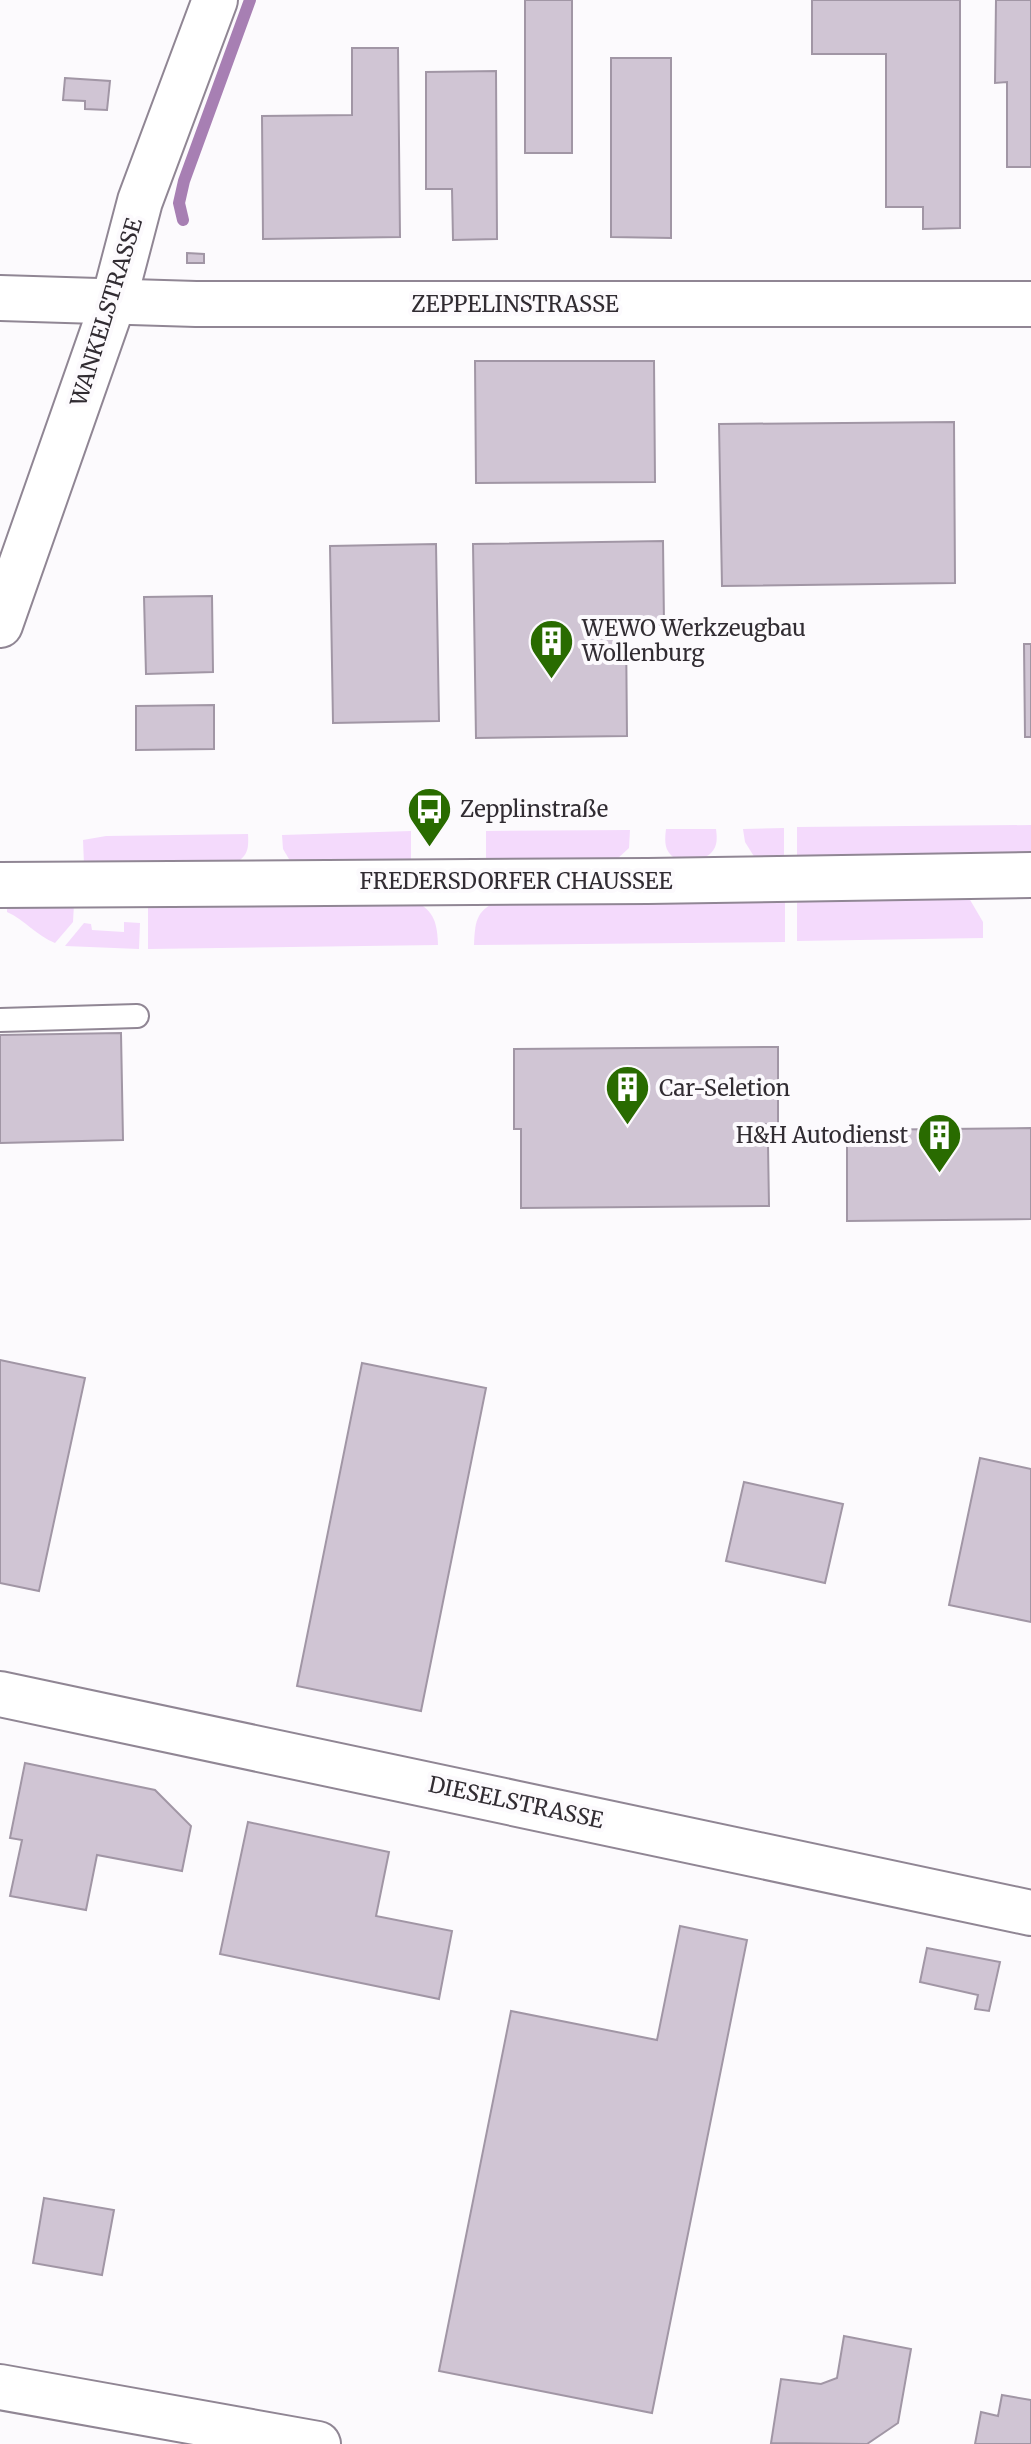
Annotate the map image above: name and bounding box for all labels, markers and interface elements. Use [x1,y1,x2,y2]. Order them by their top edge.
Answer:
street label: WANKELSTRASSE [64,214,148,411]
street label: ZEPPELINSTRASSE [411,290,619,318]
place label: WEWO Werkzeugbau Wollenburg [581,614,806,667]
building icon: WEWO Werkzeugbau Wollenburg [527,617,575,680]
bus stop icon: Zepplinstraße [405,785,453,848]
place label: Zepplinstraße [460,795,608,823]
street label: FREDERSDORFER CHAUSSEE [360,867,673,895]
building icon: Car-Seletion [604,1064,652,1127]
place label: Car-Seletion [659,1074,790,1102]
building icon: H&H Autodienst [915,1111,963,1174]
place label: H&H Autodienst [736,1121,908,1149]
street label: DIESELSTRASSE [426,1770,606,1834]

